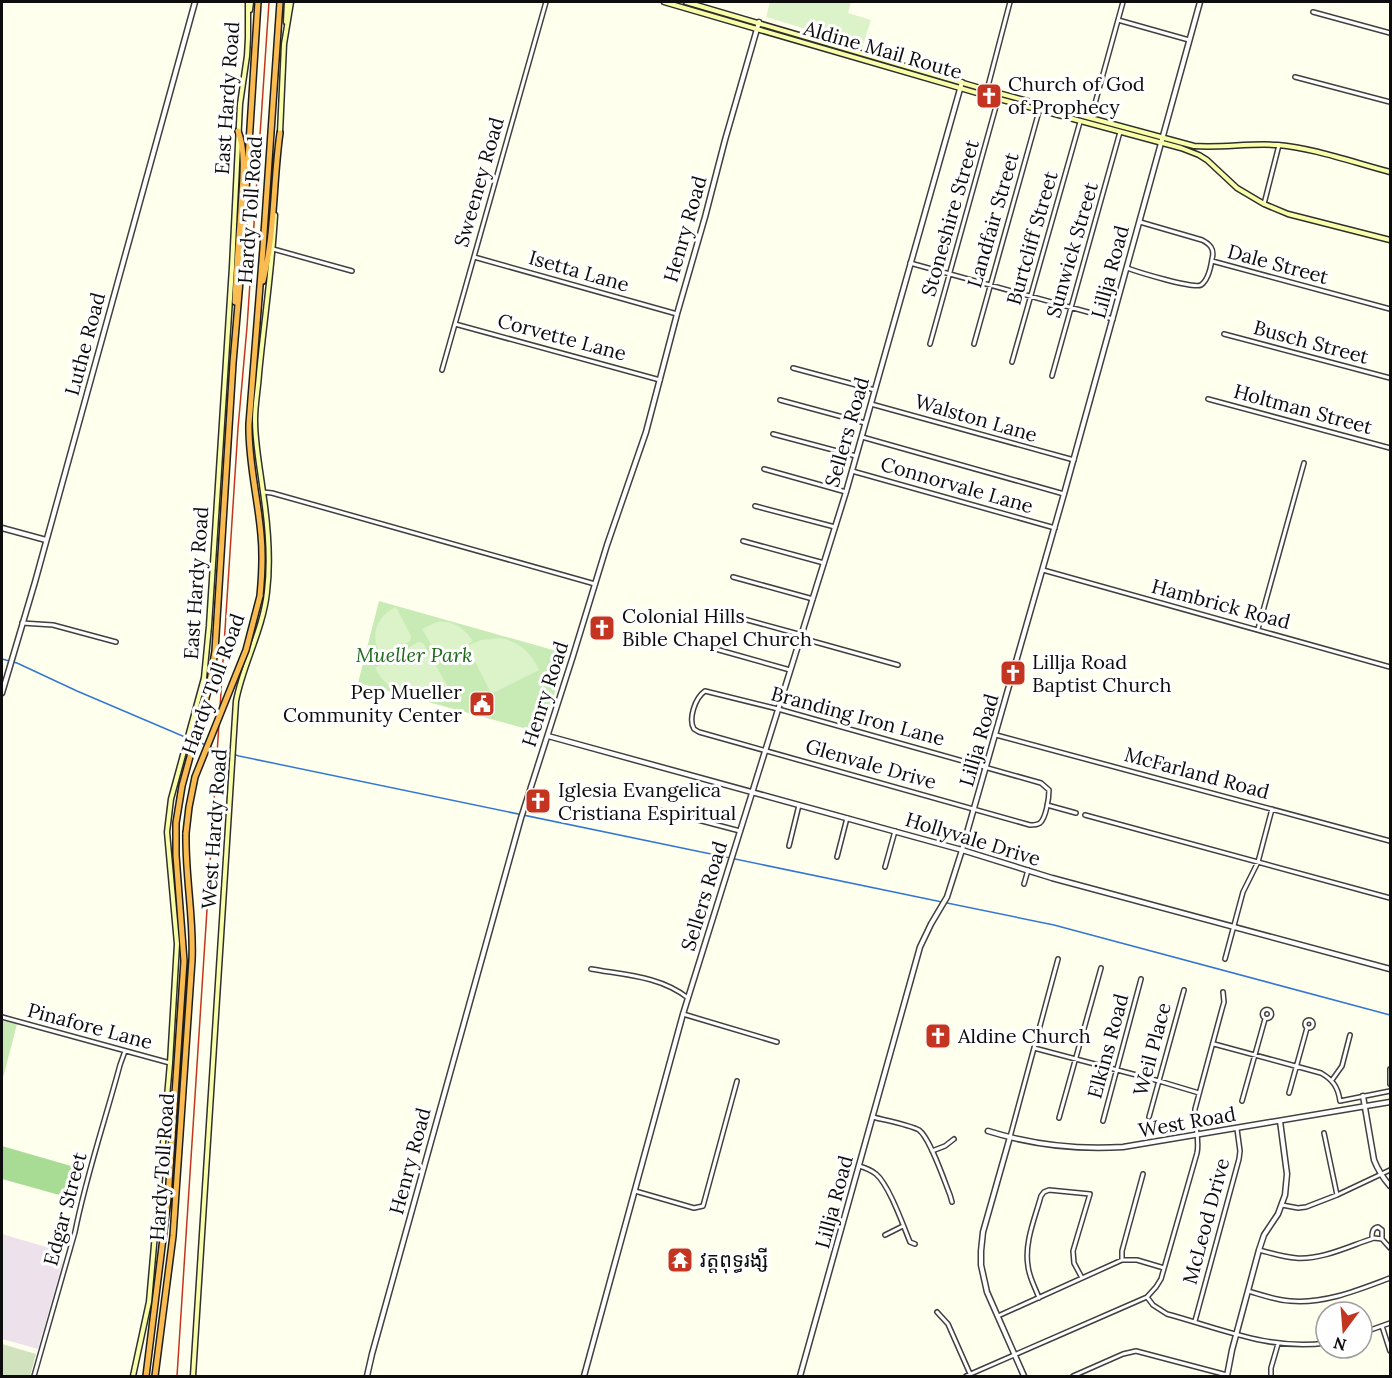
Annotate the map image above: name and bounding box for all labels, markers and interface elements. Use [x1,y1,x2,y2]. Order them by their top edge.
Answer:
street label: Aldine Mail Route [800,15,965,84]
street label: East Hardy Road [209,21,244,175]
place label: Church of God of Prophecy [1008,71,1145,119]
church icon: Church of God of Prophecy [974,81,1004,111]
street label: Sweeney Road [448,114,509,250]
street label: Hardy Toll Road [232,135,267,285]
street label: Stoneshire Street [915,136,984,299]
street label: Landfair Street [961,149,1024,290]
street label: Burtcliff Street [1000,168,1063,308]
street label: Henry Road [657,173,712,285]
street label: Sunwick Street [1040,179,1103,321]
street label: Lillja Road [1085,223,1134,321]
street label: Dale Street [1225,238,1332,289]
street label: Isetta Lane [526,244,632,297]
street label: Luthe Road [59,290,110,398]
street label: Corvette Lane [495,307,629,366]
street label: Busch Street [1251,314,1372,369]
street label: Sellers Road [819,374,874,490]
street label: Holtman Street [1231,378,1375,439]
street label: Walston Lane [912,388,1040,447]
street label: Connorvale Lane [878,451,1036,518]
street label: East Hardy Road [178,506,213,660]
street label: Hambrick Road [1149,573,1293,634]
place label: Colonial Hills Bible Chapel Church [622,603,812,651]
street label: Hardy Toll Road [175,610,250,758]
church icon: Colonial Hills Bible Chapel Church [587,613,617,643]
street label: Henry Road [516,638,573,750]
park label: Mueller Park [356,642,472,667]
place label: Lillja Road Baptist Church [1032,649,1171,697]
church icon: Lillja Road Baptist Church [998,658,1028,688]
place label: Pep Mueller Community Center [283,679,462,727]
street label: Branding Iron Lane [769,680,948,751]
public building icon: Pep Mueller Community Center [467,689,497,719]
street label: Lillja Road [953,691,1004,789]
street label: Glenvale Drive [803,733,940,794]
street label: McFarland Road [1122,741,1272,804]
street label: West Hardy Road [195,748,232,910]
place label: Iglesia Evangelica Cristiana Espiritual [558,777,736,825]
church icon: Iglesia Evangelica Cristiana Espiritual [523,786,553,816]
street label: Hollyvale Drive [903,806,1044,871]
street label: Sellers Road [675,838,732,954]
street label: Elkins Road [1082,991,1133,1101]
street label: Pinafore Lane [25,997,156,1054]
street label: Weil Place [1127,999,1176,1098]
church icon: Aldine Church [923,1021,953,1051]
place label: Aldine Church [957,1023,1091,1048]
street label: Hardy Toll Road [144,1092,179,1242]
street label: West Road [1136,1101,1238,1142]
street label: Henry Road [383,1105,436,1217]
street label: Edgar Street [37,1149,92,1268]
street label: Lillja Road [809,1153,858,1251]
street label: McLeod Drive [1177,1155,1234,1287]
temple icon: វត្តពុទ្ធរង្សី [665,1245,695,1275]
place label: វត្តពុទ្ធរង្សី [700,1247,768,1274]
north arrow [1314,1300,1374,1360]
text: N [1331,1333,1349,1356]

